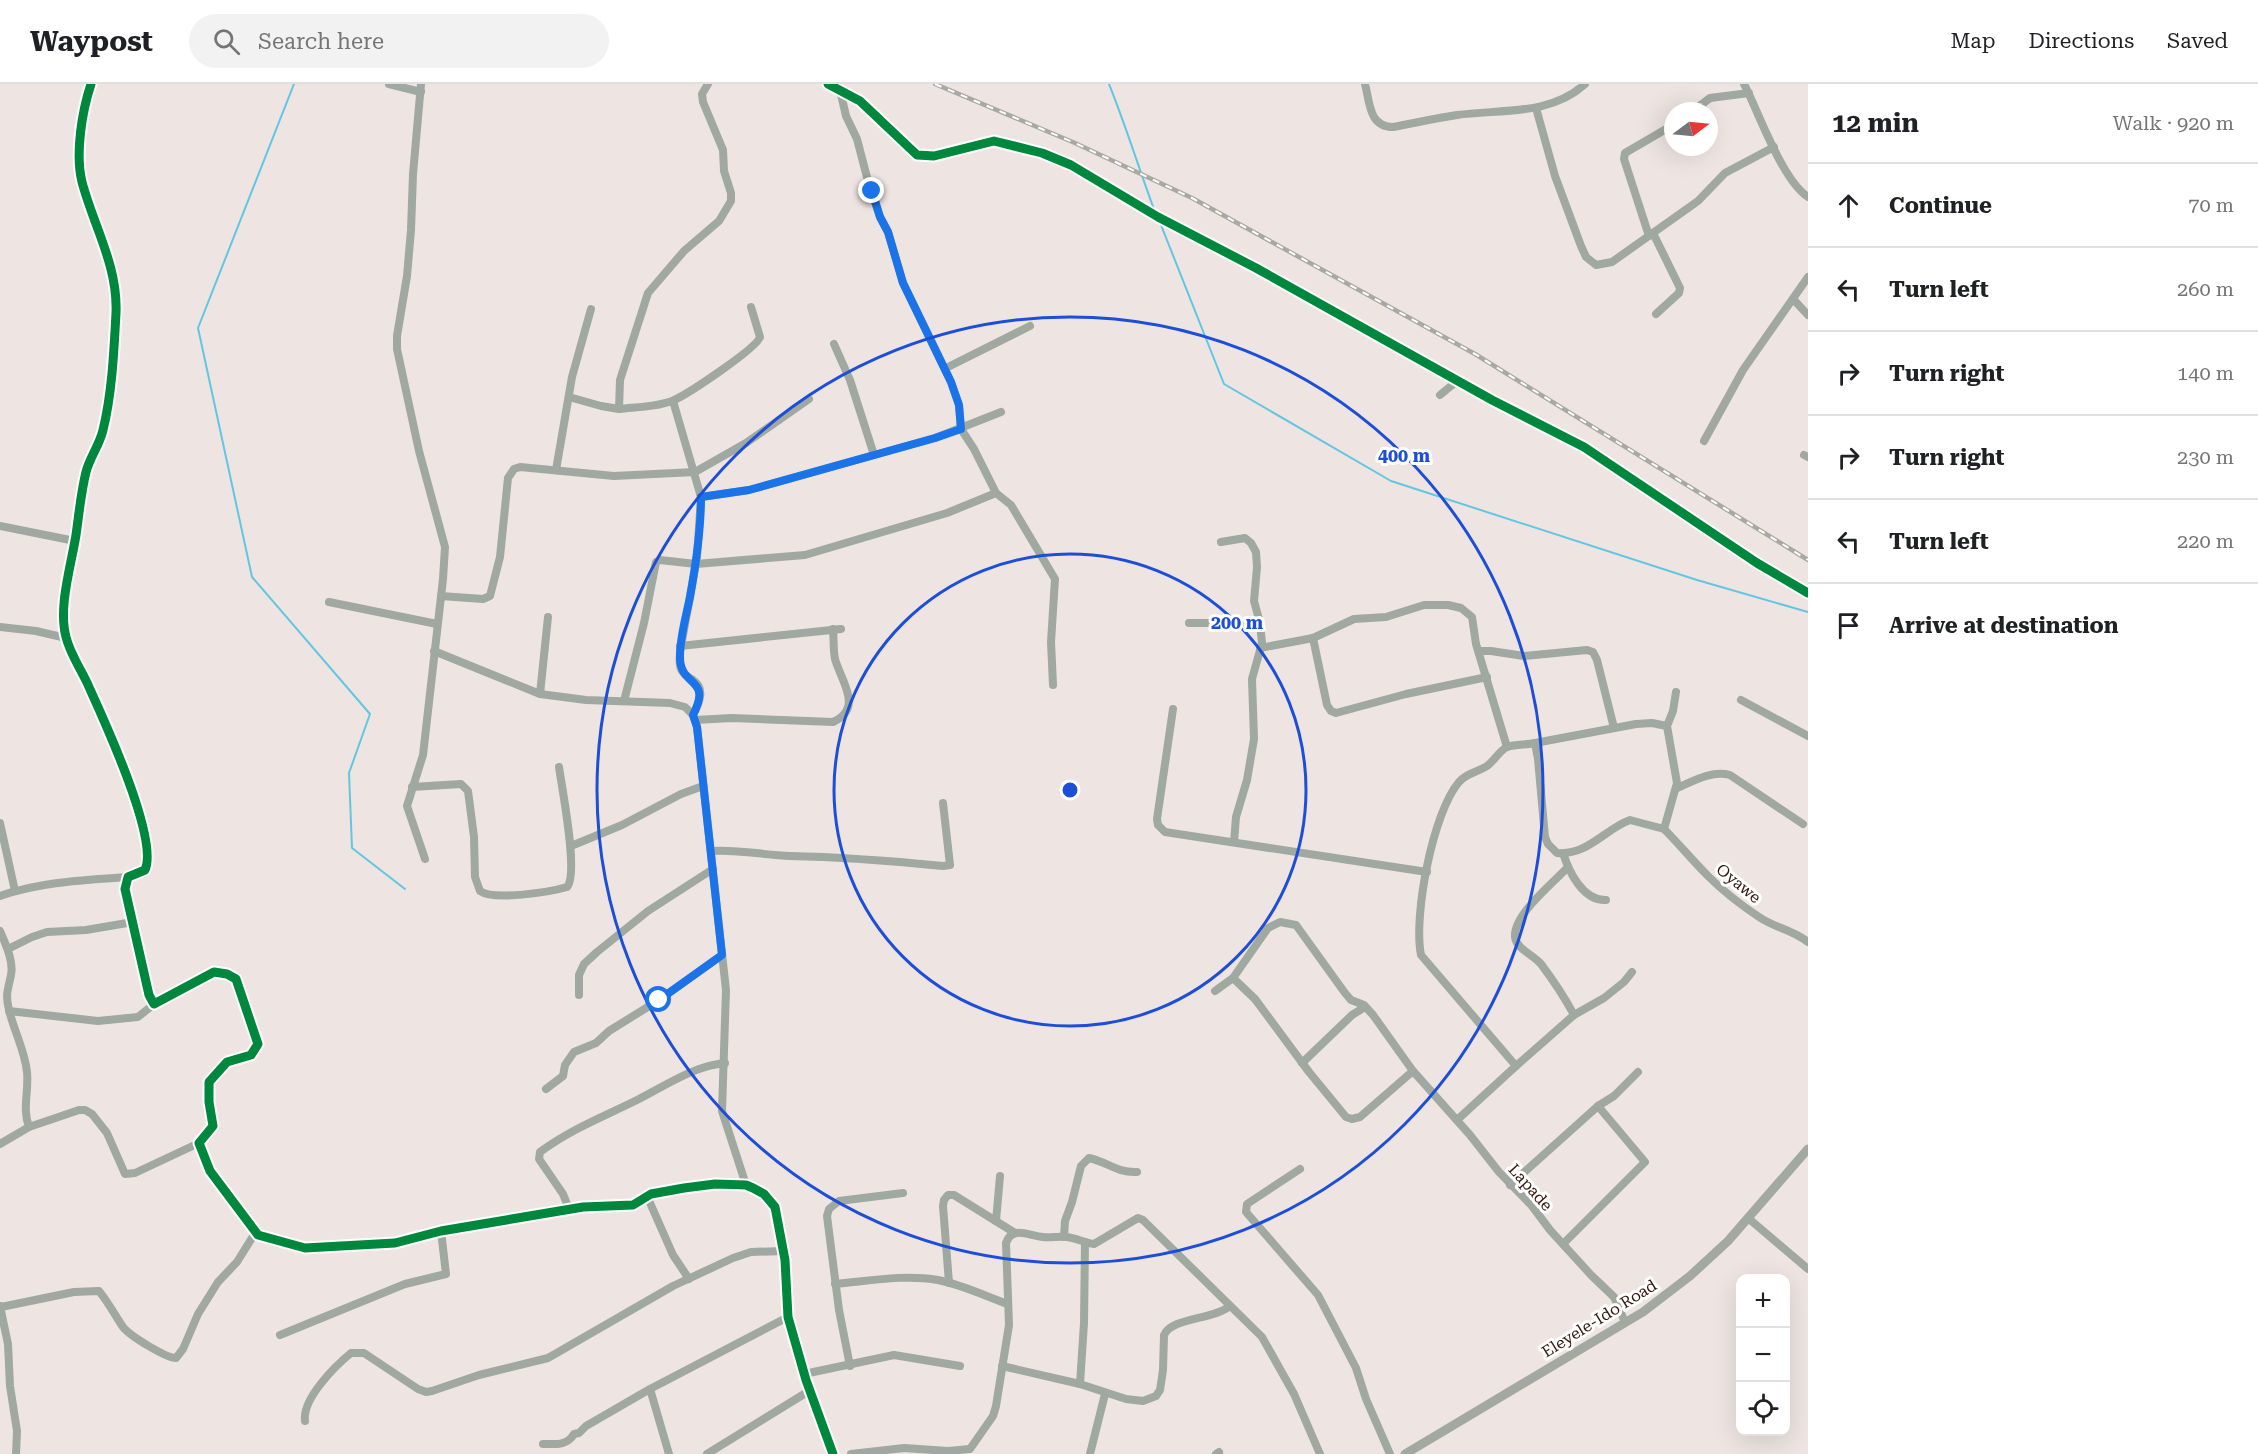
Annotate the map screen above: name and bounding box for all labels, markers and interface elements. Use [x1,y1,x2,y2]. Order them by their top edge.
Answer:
search box [189,14,609,68]
text: Waypost [30,25,153,58]
icon: search [210,25,243,58]
text: Search here [258,29,384,54]
text: Map [1951,29,1995,53]
text: Directions [2028,29,2134,53]
text: Saved [2167,29,2228,53]
north arrow [1664,102,1718,156]
text: 12 min [1832,108,1919,138]
text: Walk · 920 m [2113,111,2234,135]
route end [858,177,884,203]
icon: ahead [1832,189,1865,222]
text: Continue [1889,193,1992,218]
text: 70 m [2188,193,2234,217]
icon: left [1832,273,1865,306]
text: Turn left [1889,277,1989,302]
text: 260 m [2177,277,2234,301]
icon: right [1832,357,1865,390]
text: Turn right [1889,361,2004,386]
text: 140 m [2177,361,2234,385]
icon: right [1832,441,1865,474]
text: 400 m [1378,445,1431,466]
text: Turn right [1889,445,2004,470]
text: 230 m [2177,445,2234,469]
icon: left [1832,525,1865,558]
text: Turn left [1889,529,1989,554]
text: 220 m [2177,529,2234,553]
icon: arrive [1832,609,1865,642]
text: 200 m [1211,612,1264,633]
text: Arrive at destination [1889,613,2118,638]
centre of rings [1060,780,1080,800]
street label: Oyawe [1713,860,1765,907]
route start [645,986,671,1012]
street label: Lapade [1505,1160,1557,1215]
map controls [1736,1274,1790,1436]
button: + [1736,1274,1790,1328]
street label: Eleyele-Ido Road [1538,1275,1660,1361]
button: − [1736,1328,1790,1382]
button: locate [1736,1382,1790,1436]

